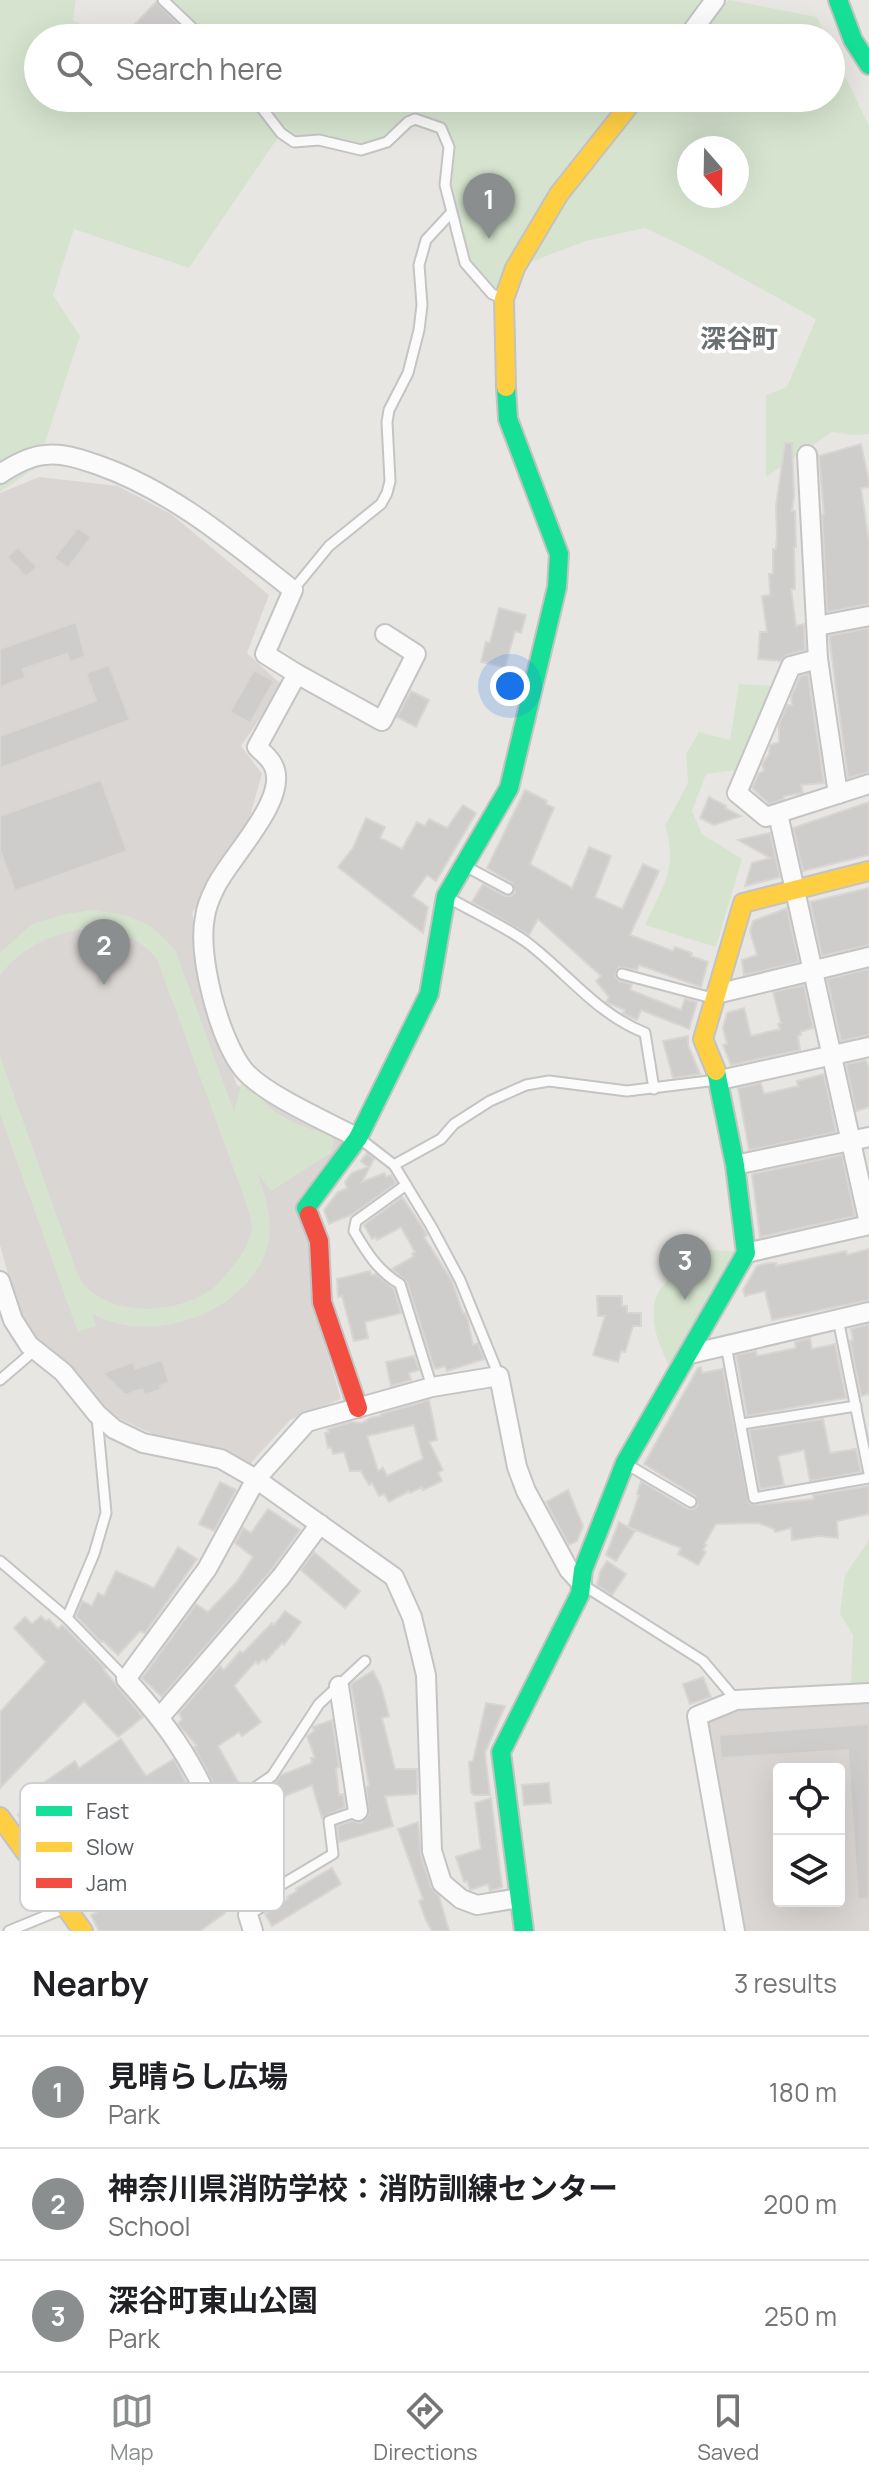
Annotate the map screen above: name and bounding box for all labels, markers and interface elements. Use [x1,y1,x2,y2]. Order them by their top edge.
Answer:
search box [24,24,845,112]
icon: search [52,46,96,90]
text: Search here [116,48,283,89]
north arrow [677,136,749,208]
pin: 1 [463,173,515,239]
district label: 深谷町 [700,320,778,356]
your location [490,666,530,706]
pin: 2 [78,919,130,985]
pin: 3 [659,1234,711,1300]
map controls [773,1763,845,1907]
button: locate [773,1763,845,1835]
legend [20,1783,284,1911]
text: Fast [86,1796,129,1826]
text: Slow [86,1832,134,1862]
button: layers [773,1835,845,1907]
text: Jam [86,1868,127,1898]
text: Nearby [32,1960,148,2006]
text: 3 results [734,1965,837,2001]
text: 見晴らし広場 [108,2055,288,2096]
text: 1 [52,2074,64,2110]
text: 180 m [769,2074,837,2110]
text: Park [108,2096,160,2132]
text: 神奈川県消防学校：消防訓練センター [108,2167,618,2208]
text: 2 [50,2186,66,2222]
text: 200 m [763,2186,837,2222]
text: School [108,2208,191,2244]
text: 深谷町東山公園 [108,2279,318,2320]
text: 3 [50,2298,66,2334]
text: 250 m [764,2298,837,2334]
text: Park [108,2320,160,2356]
tab: Map [110,2389,154,2467]
tab: Directions [373,2389,478,2467]
tab: Saved [697,2389,759,2467]

